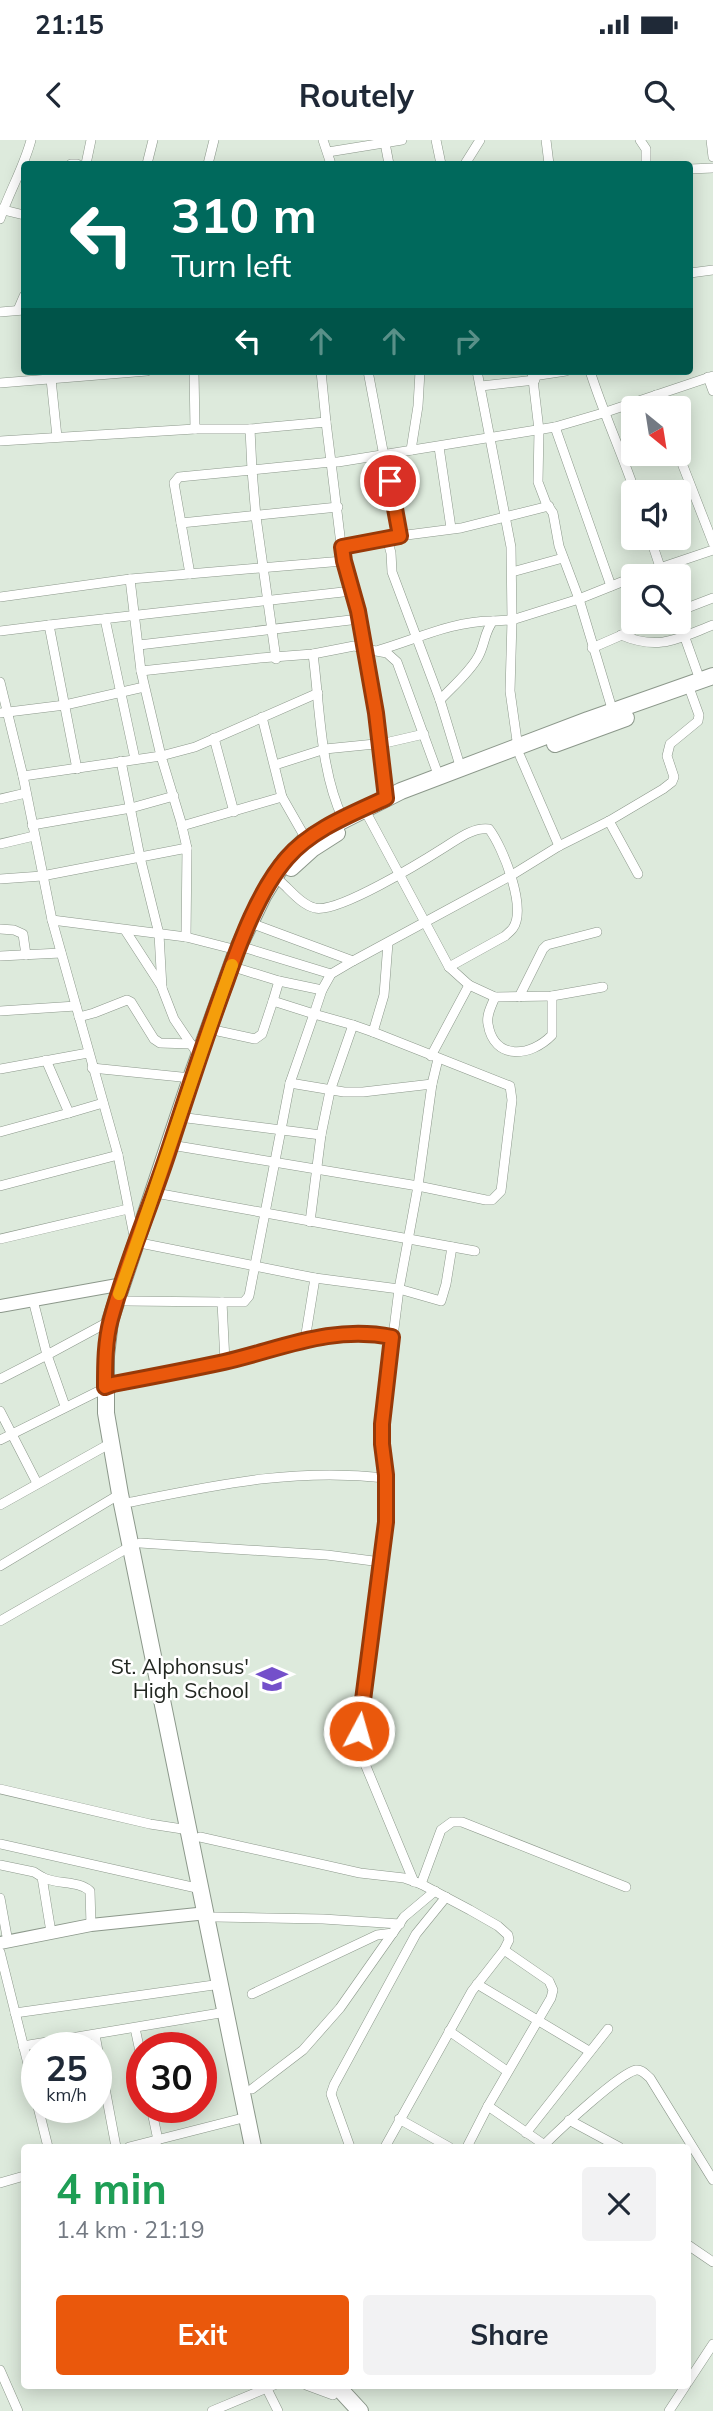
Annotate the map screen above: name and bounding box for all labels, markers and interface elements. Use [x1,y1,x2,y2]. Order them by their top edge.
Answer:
text: 21:15 [35,8,104,41]
text: Routely [299,75,414,115]
icon: back [35,76,73,114]
icon: search [640,76,678,114]
text: 310 m [171,184,317,245]
icon: left [56,189,147,280]
text: Turn left [171,245,291,285]
icon: left [229,322,267,360]
icon: ahead [302,322,340,360]
icon: ahead [375,322,413,360]
icon: right [448,322,486,360]
north arrow [621,396,691,466]
map controls [621,396,691,634]
pin [360,451,420,511]
icon: arrive [371,462,409,500]
button: sound [621,480,691,550]
button: search [621,564,691,634]
place label: St. Alphonsus' High School [111,1653,249,1703]
school or university icon: St. Alphonsus' High School [255,1662,289,1696]
position arrow [322,1694,396,1768]
speed limit sign: 30 [126,2032,217,2123]
text: 25 [45,2046,88,2090]
text: km/h [46,2083,87,2106]
text: 4 min [56,2162,167,2215]
button: close [582,2167,656,2241]
text: 1.4 km · 21:19 [56,2215,205,2244]
button: Exit [56,2295,349,2375]
button: Share [363,2295,656,2375]

